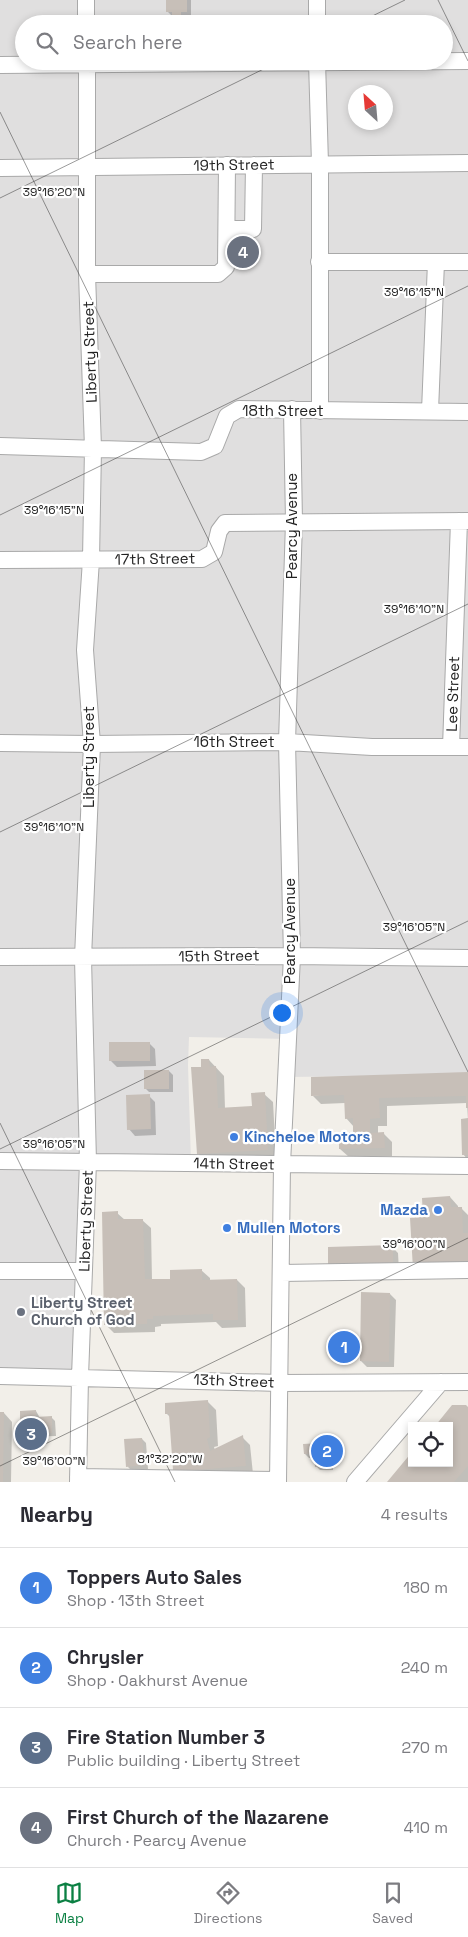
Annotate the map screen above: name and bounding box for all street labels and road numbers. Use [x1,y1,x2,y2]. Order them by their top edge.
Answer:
street label: 19th Street [193,154,275,175]
street label: Liberty Street [78,301,101,403]
street label: 18th Street [242,401,324,420]
street label: Pearcy Avenue [282,473,301,579]
street label: 17th Street [115,548,196,569]
street label: Lee Street [442,656,463,732]
street label: Liberty Street [79,706,98,808]
street label: 16th Street [193,732,275,751]
street label: Pearcy Avenue [280,878,299,984]
street label: 15th Street [178,945,260,966]
street label: 14th Street [193,1153,275,1174]
street label: Liberty Street [74,1170,97,1272]
street label: 13th Street [193,1370,275,1391]

